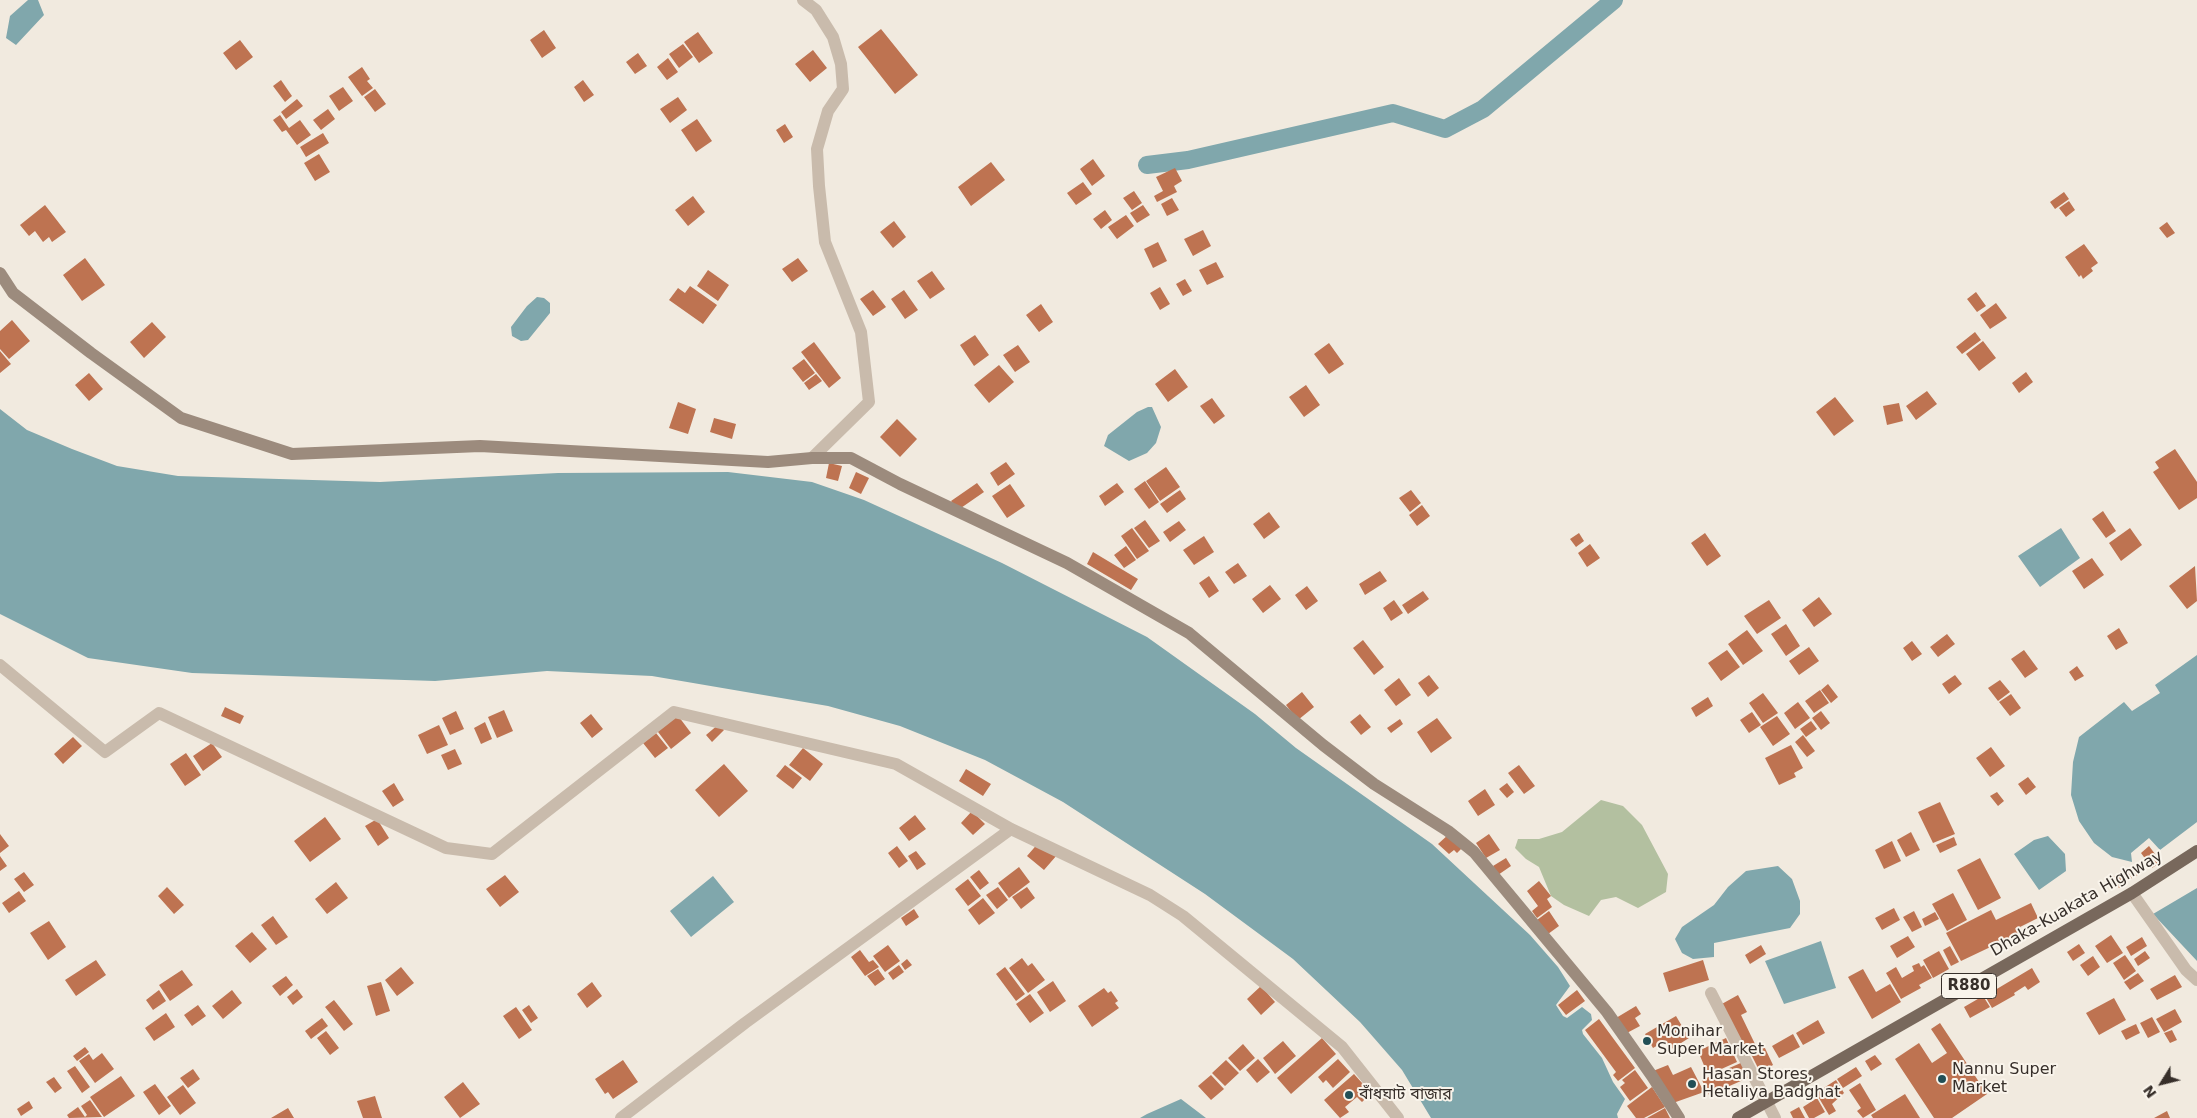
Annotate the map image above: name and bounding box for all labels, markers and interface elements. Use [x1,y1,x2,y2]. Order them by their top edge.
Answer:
street label: Dhaka-Kuakata Highway [1988,847,2166,961]
road number: R880 [1942,974,1996,998]
place label: Monihar Super Market [1657,1022,1764,1060]
marker: Monihar Super Market [1641,1035,1653,1047]
north arrow [2137,1058,2187,1108]
place label: Nannu Super Market [1952,1060,2056,1098]
place label: Hasan Stores, Hetaliya Badghat [1702,1065,1841,1103]
marker: Nannu Super Market [1936,1073,1948,1085]
marker: Hasan Stores, Hetaliya Badghat [1686,1078,1698,1090]
text: N [2140,1082,2160,1101]
place label: বাঁধঘাট বাজার [1359,1085,1452,1105]
marker: বাঁধঘাট বাজার [1343,1089,1355,1101]

